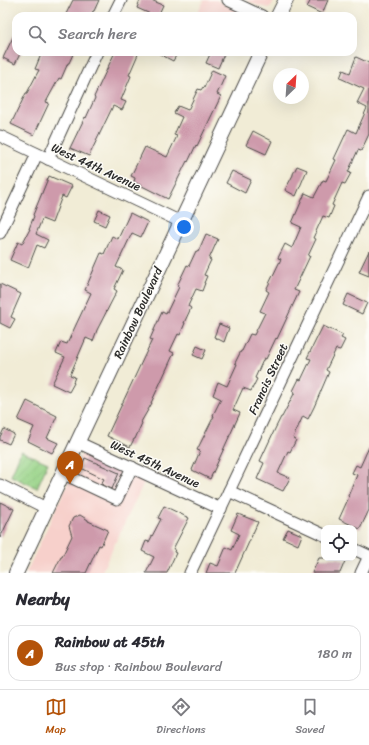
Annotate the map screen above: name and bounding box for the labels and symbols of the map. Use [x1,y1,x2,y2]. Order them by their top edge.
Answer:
north arrow [273,68,309,104]
street label: West 44th Avenue [47,137,145,198]
your location [174,217,194,237]
street label: Rainbow Boulevard [107,262,170,363]
street label: Francis Street [242,340,294,418]
street label: West 45th Avenue [107,434,204,495]
pin: A [57,451,83,484]

